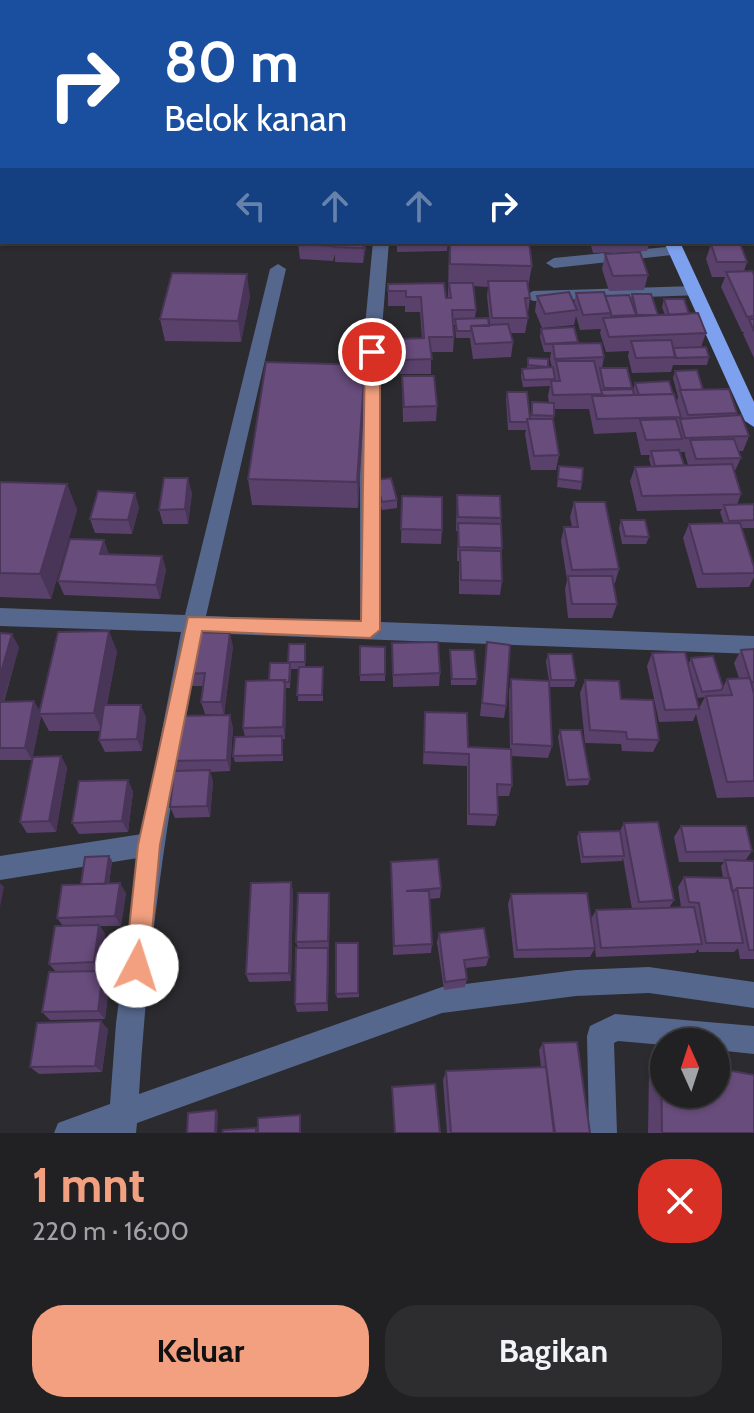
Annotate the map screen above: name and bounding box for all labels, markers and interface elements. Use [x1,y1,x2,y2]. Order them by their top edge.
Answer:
text: 80 m [164,28,299,96]
icon: right [32,32,136,136]
text: Belok kanan [164,96,347,140]
icon: left [229,184,273,228]
icon: ahead [313,184,357,228]
icon: ahead [397,184,441,228]
icon: right [481,184,525,228]
pin [338,318,406,386]
icon: arrive [350,330,394,374]
position arrow [95,924,179,1008]
north arrow [650,1028,730,1108]
map controls [650,1028,730,1108]
text: 1 mnt [32,1156,145,1214]
button: close [638,1159,722,1243]
text: 220 m · 16:00 [32,1215,189,1247]
button: Keluar [32,1305,369,1397]
button: Bagikan [385,1305,722,1397]

